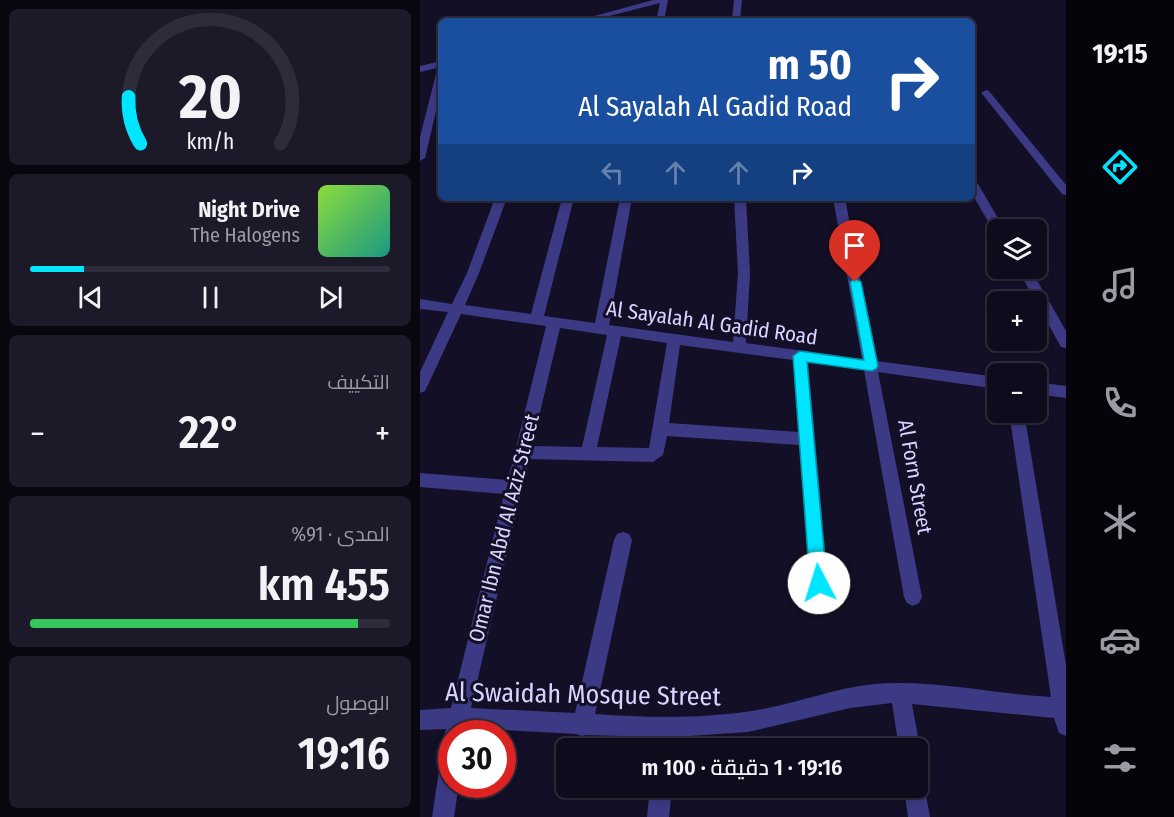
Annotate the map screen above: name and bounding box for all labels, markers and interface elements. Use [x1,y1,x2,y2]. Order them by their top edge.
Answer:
text: 19:15 [1092,38,1148,70]
text: 50 m [768,40,852,90]
icon: right [873,42,951,120]
text: 20 [178,60,241,135]
text: Al Sayalah Al Gadid Road [578,91,852,123]
text: km/h [186,129,234,155]
icon: directions [1099,146,1141,188]
icon: left [596,156,629,189]
icon: ahead [659,156,692,189]
icon: ahead [722,156,755,189]
icon: right [785,156,818,189]
text: Night Drive [198,196,300,223]
map controls [987,219,1047,423]
button: layers [987,219,1047,279]
pin [829,220,880,282]
text: The Halogens [190,223,300,247]
icon: arrive [838,229,871,262]
icon: music [1099,264,1141,306]
icon: previous [74,281,107,314]
icon: pause [194,281,227,314]
icon: next [314,281,347,314]
button: + [987,291,1047,351]
street label: Al Sayalah Al Gadid Road [605,295,819,351]
button: − [987,363,1047,423]
text: التكييف [327,370,390,394]
icon: phone [1099,382,1141,424]
text: 22° [179,406,241,460]
street label: Omar Ibn Abd Al Aziz Street [463,411,545,645]
text: − [30,414,45,454]
text: + [375,414,390,454]
street label: Al Forn Street [892,418,938,537]
icon: climate [1099,501,1141,543]
text: المدى · 91% [291,522,390,546]
position arrow [787,551,851,615]
text: 455 km [258,558,390,612]
icon: car [1099,619,1141,661]
street label: Al Swaidah Mosque Street [445,677,722,712]
text: الوصول [326,691,390,715]
speed limit sign: 30 [438,720,516,798]
text: 19:16 [298,727,390,781]
icon: filters [1099,737,1141,779]
text: 19:16 · 1 دقيقة · 100 m [642,754,842,781]

